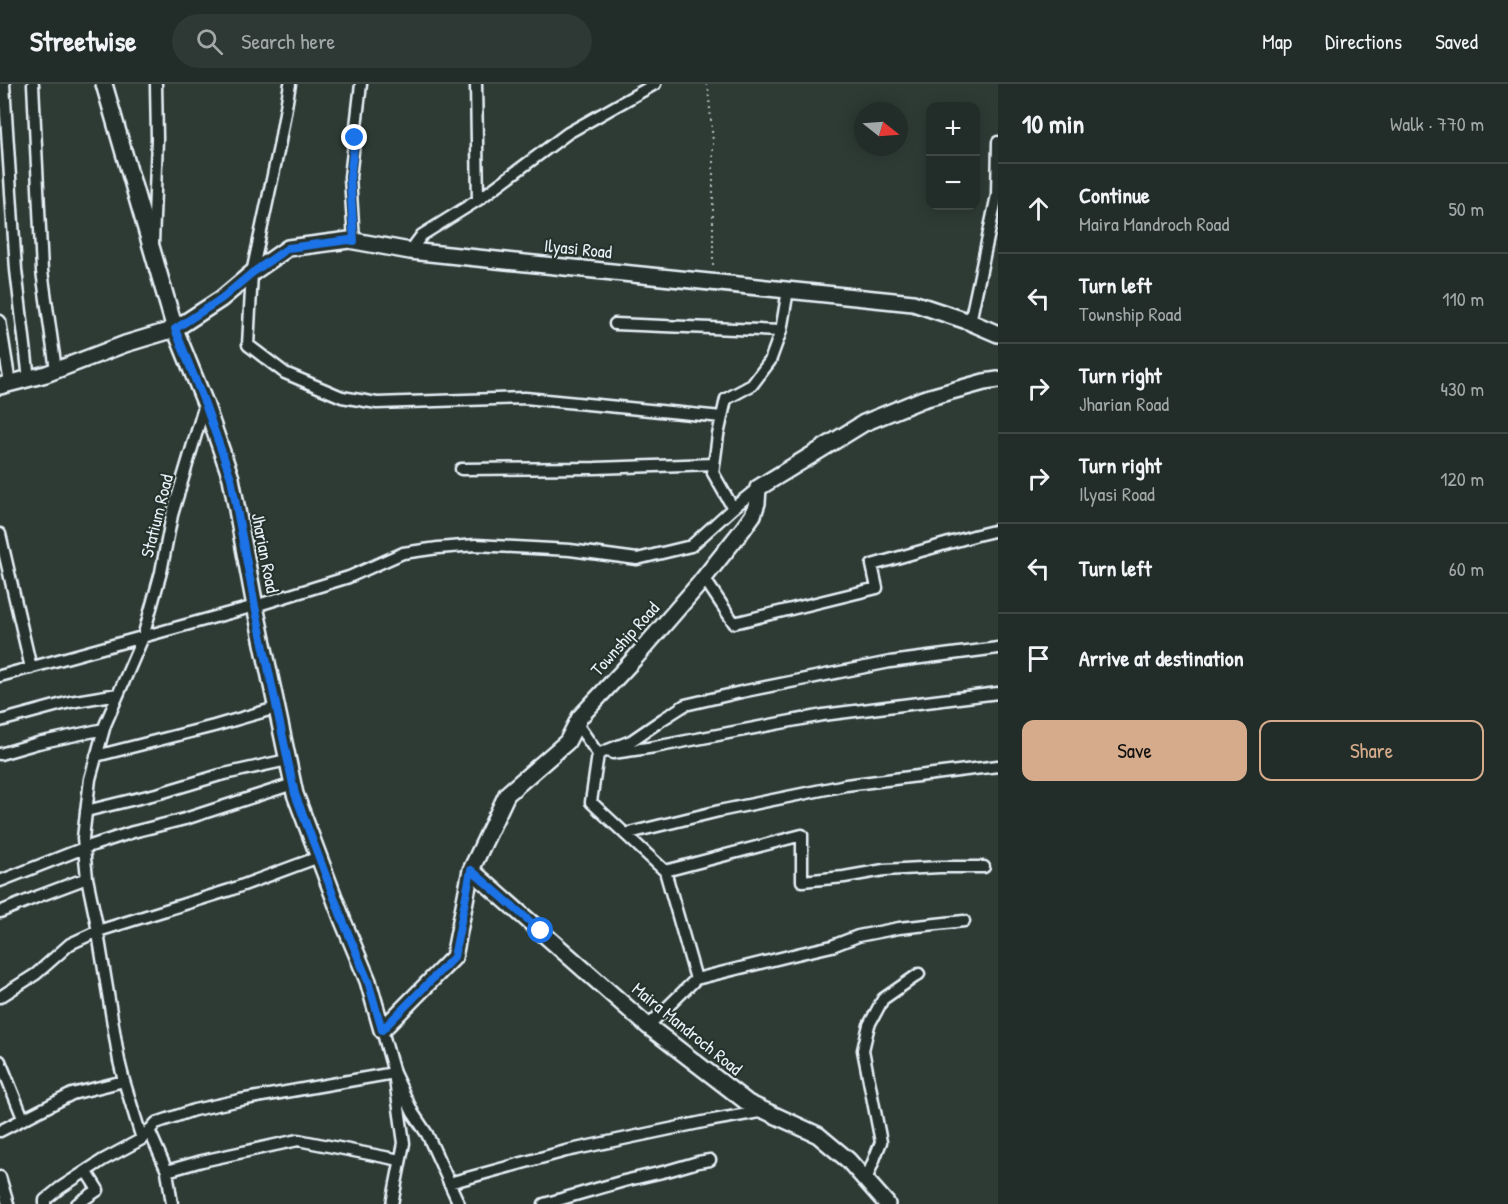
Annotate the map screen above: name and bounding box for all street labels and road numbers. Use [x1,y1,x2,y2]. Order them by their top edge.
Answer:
street label: Ilyasi Road [543,233,613,265]
street label: Statium Road [134,472,179,560]
street label: Jharian Road [245,511,285,595]
street label: Township Road [585,596,665,681]
street label: Maira Mandroch Road [627,976,748,1081]

